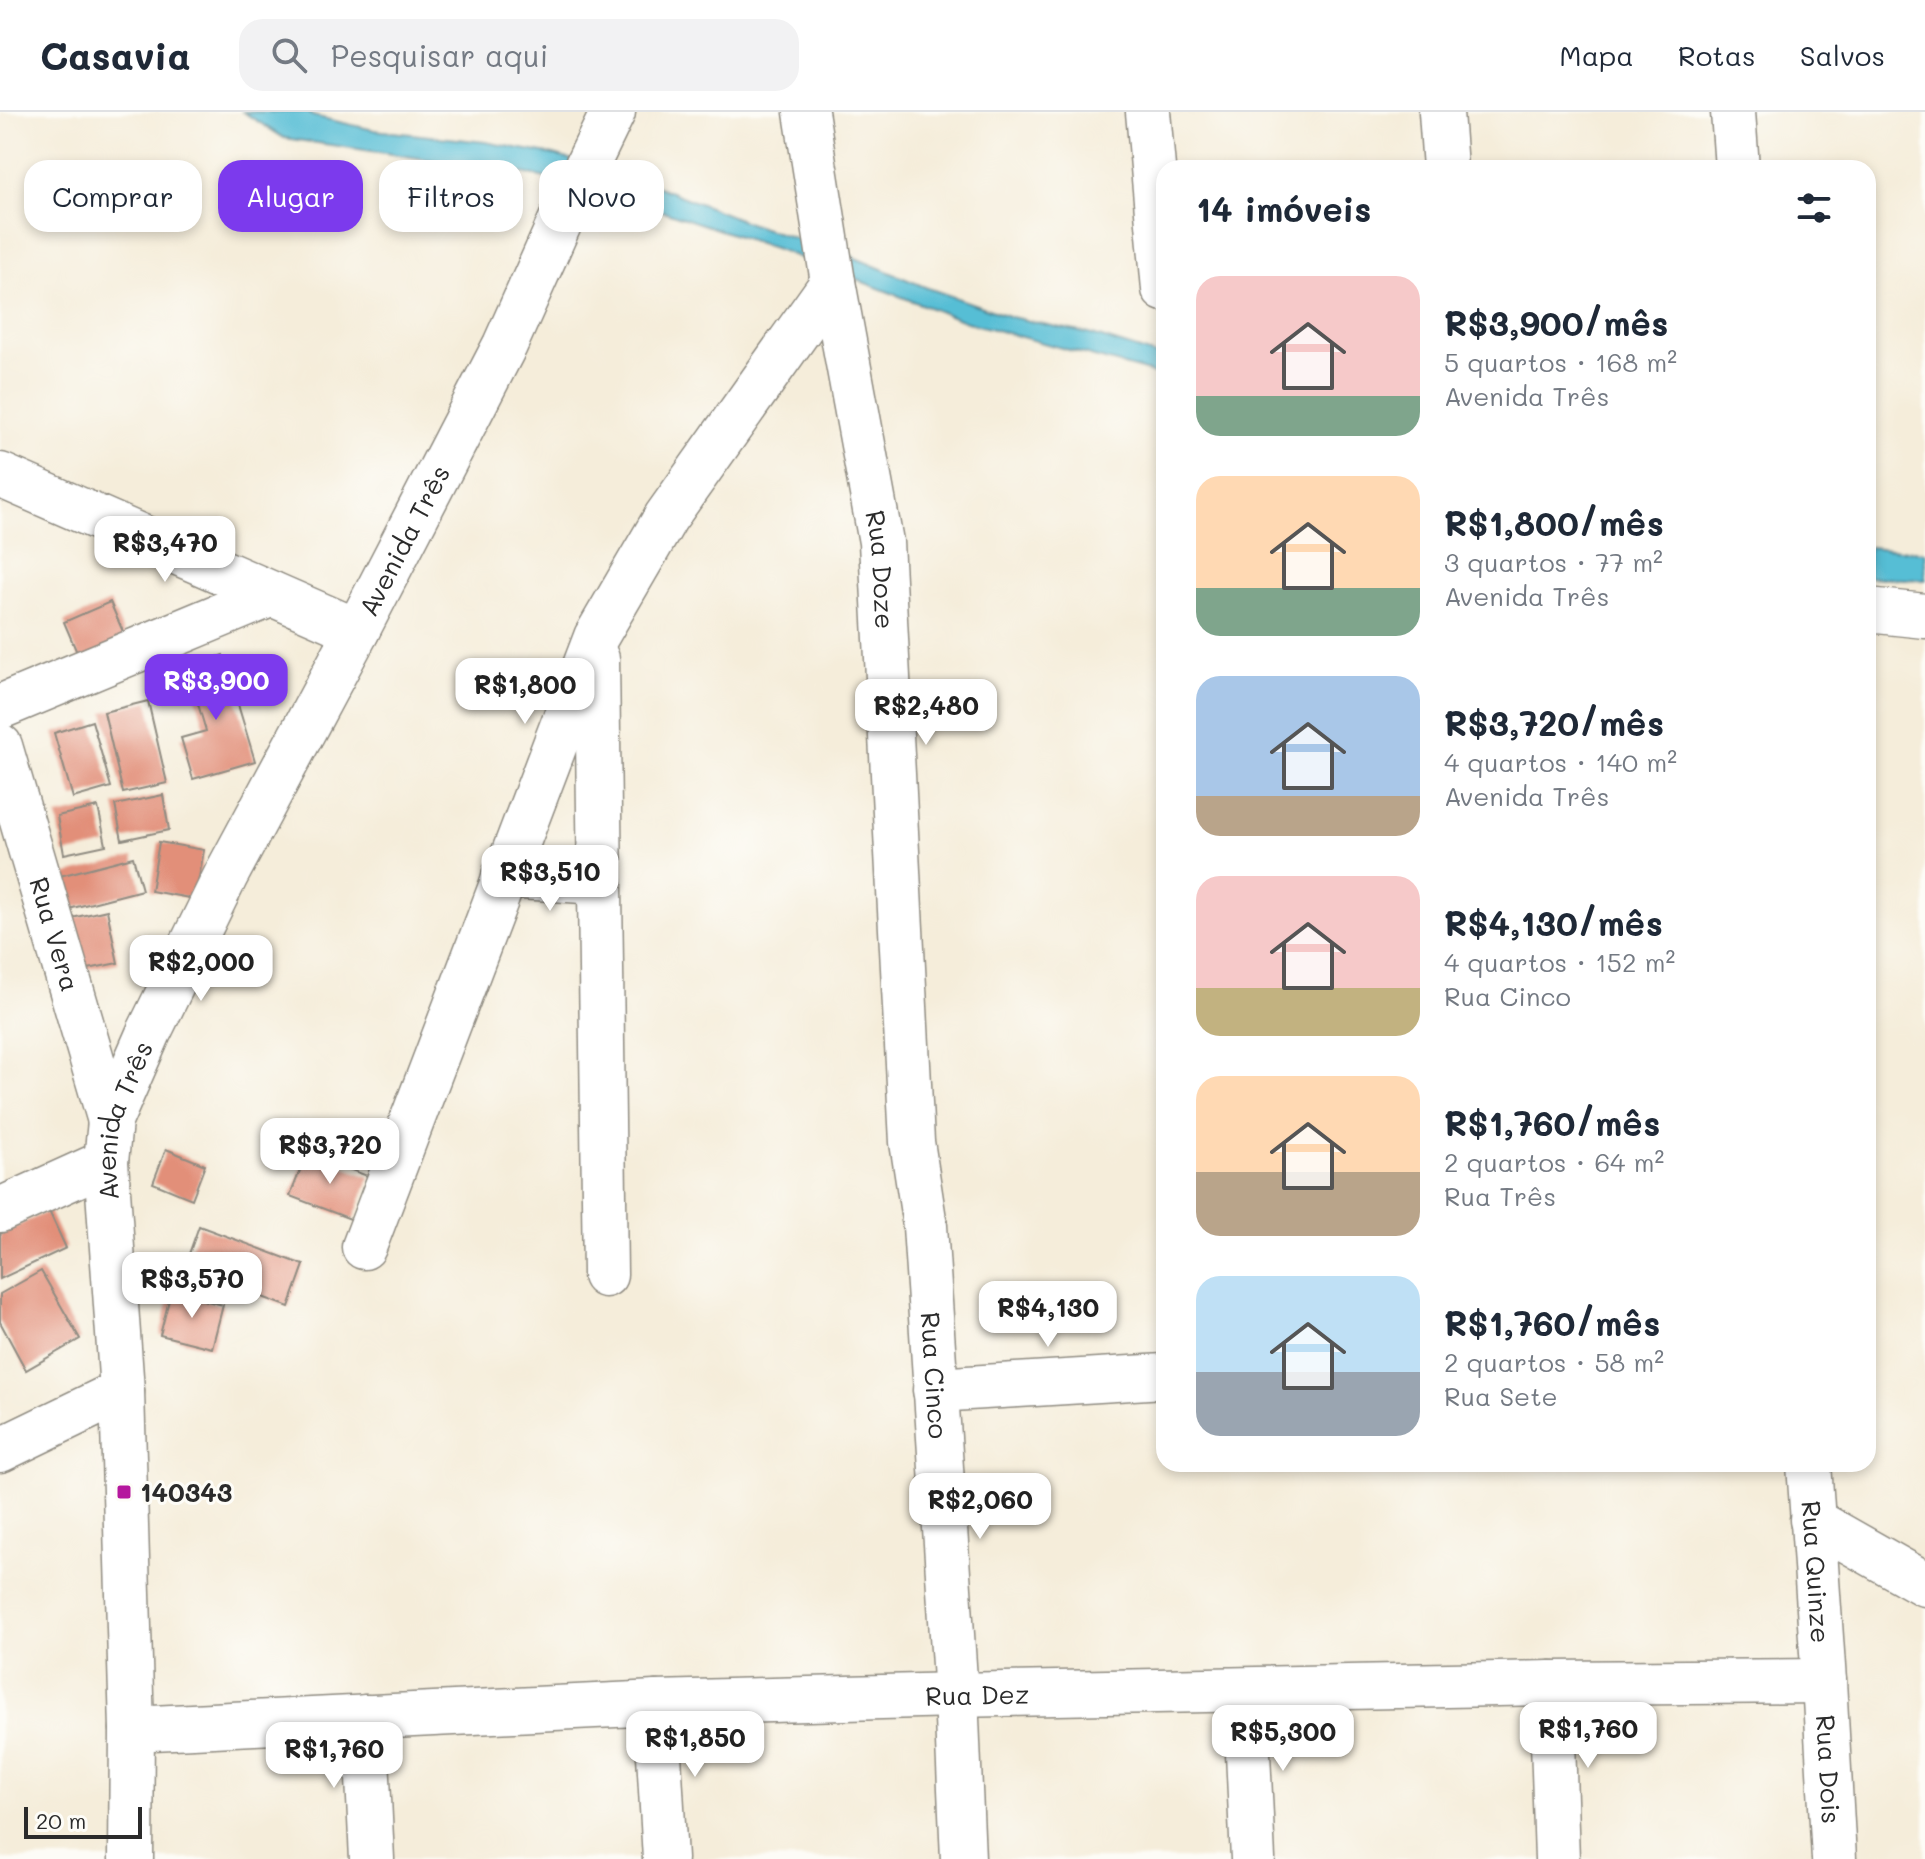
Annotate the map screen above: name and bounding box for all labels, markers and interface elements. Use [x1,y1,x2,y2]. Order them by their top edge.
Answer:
search box [239,19,799,91]
text: Casavia [40,30,191,80]
icon: search [267,33,311,77]
text: Pesquisar aqui [331,35,549,75]
text: Mapa [1559,37,1634,73]
text: Rotas [1678,37,1756,73]
text: Salvos [1800,37,1885,73]
chip: Comprar [24,160,202,232]
chip: Alugar [218,160,363,232]
chip: Filtros [379,160,523,232]
chip: Novo [539,160,664,232]
text: 14 imóveis [1196,186,1371,231]
icon: filters [1792,186,1836,230]
text: R$3,900/mês [1444,300,1668,345]
icon: home [1260,308,1356,404]
text: 5 quartos · 168 m² [1444,345,1677,379]
text: Avenida Três [1444,379,1609,413]
street label: Avenida Três [351,459,457,622]
text: R$1,800/mês [1444,500,1664,545]
street label: Rua Doze [858,507,902,630]
icon: home [1260,508,1356,604]
pin: R$3,470 [91,516,239,584]
text: R$3,470 [112,525,218,559]
text: 3 quartos · 77 m² [1444,545,1663,579]
text: Avenida Três [1444,579,1609,613]
pin: R$3,900 [142,654,290,722]
pin: R$1,800 [451,658,599,726]
text: R$3,900 [163,663,269,697]
text: R$1,800 [473,667,577,701]
pin: R$2,480 [852,679,1000,747]
text: R$2,480 [873,688,979,722]
text: R$3,720/mês [1444,700,1664,745]
icon: home [1260,708,1356,804]
text: 4 quartos · 140 m² [1444,745,1677,779]
text: Avenida Três [1444,779,1609,813]
pin: R$3,510 [476,845,624,913]
text: R$3,510 [499,854,601,888]
street label: Rua Vera [22,873,88,995]
text: R$4,130/mês [1444,900,1663,945]
icon: home [1260,908,1356,1004]
pin: R$2,000 [127,935,275,1003]
text: R$2,000 [148,944,254,978]
text: 4 quartos · 152 m² [1444,945,1675,979]
text: Rua Cinco [1444,979,1571,1013]
street label: Avenida Três [89,1036,160,1202]
text: R$1,760/mês [1444,1100,1660,1145]
icon: home [1260,1108,1356,1204]
pin: R$3,720 [256,1118,404,1186]
text: R$3,720 [278,1127,382,1161]
text: 2 quartos · 64 m² [1444,1145,1664,1179]
text: Rua Três [1444,1179,1556,1213]
pin: R$3,570 [118,1252,266,1320]
text: R$3,570 [140,1261,244,1295]
pin: R$4,130 [974,1281,1122,1349]
text: R$4,130 [997,1290,1099,1324]
text: R$1,760/mês [1444,1300,1660,1345]
icon: home [1260,1308,1356,1404]
street label: Rua Cinco [914,1311,956,1440]
text: 2 quartos · 58 m² [1444,1345,1664,1379]
text: Rua Sete [1444,1379,1558,1413]
pin: R$2,060 [906,1473,1054,1541]
place label: 140343 [140,1475,232,1509]
text: R$2,060 [927,1482,1033,1516]
marker: 140343 [115,1483,133,1501]
street label: Rua Quinze [1795,1499,1838,1644]
street label: Rua Dez [925,1677,1030,1713]
pin: R$1,760 [1514,1702,1662,1770]
pin: R$5,300 [1209,1705,1357,1773]
pin: R$1,850 [621,1711,769,1779]
text: R$1,760 [1538,1711,1638,1745]
text: R$5,300 [1230,1714,1336,1748]
street label: Rua Dois [1809,1714,1849,1825]
text: R$1,850 [644,1720,746,1754]
pin: R$1,760 [260,1722,408,1790]
text: R$1,760 [284,1731,384,1765]
scale bar [24,1803,142,1839]
text: 20 m [36,1806,86,1835]

